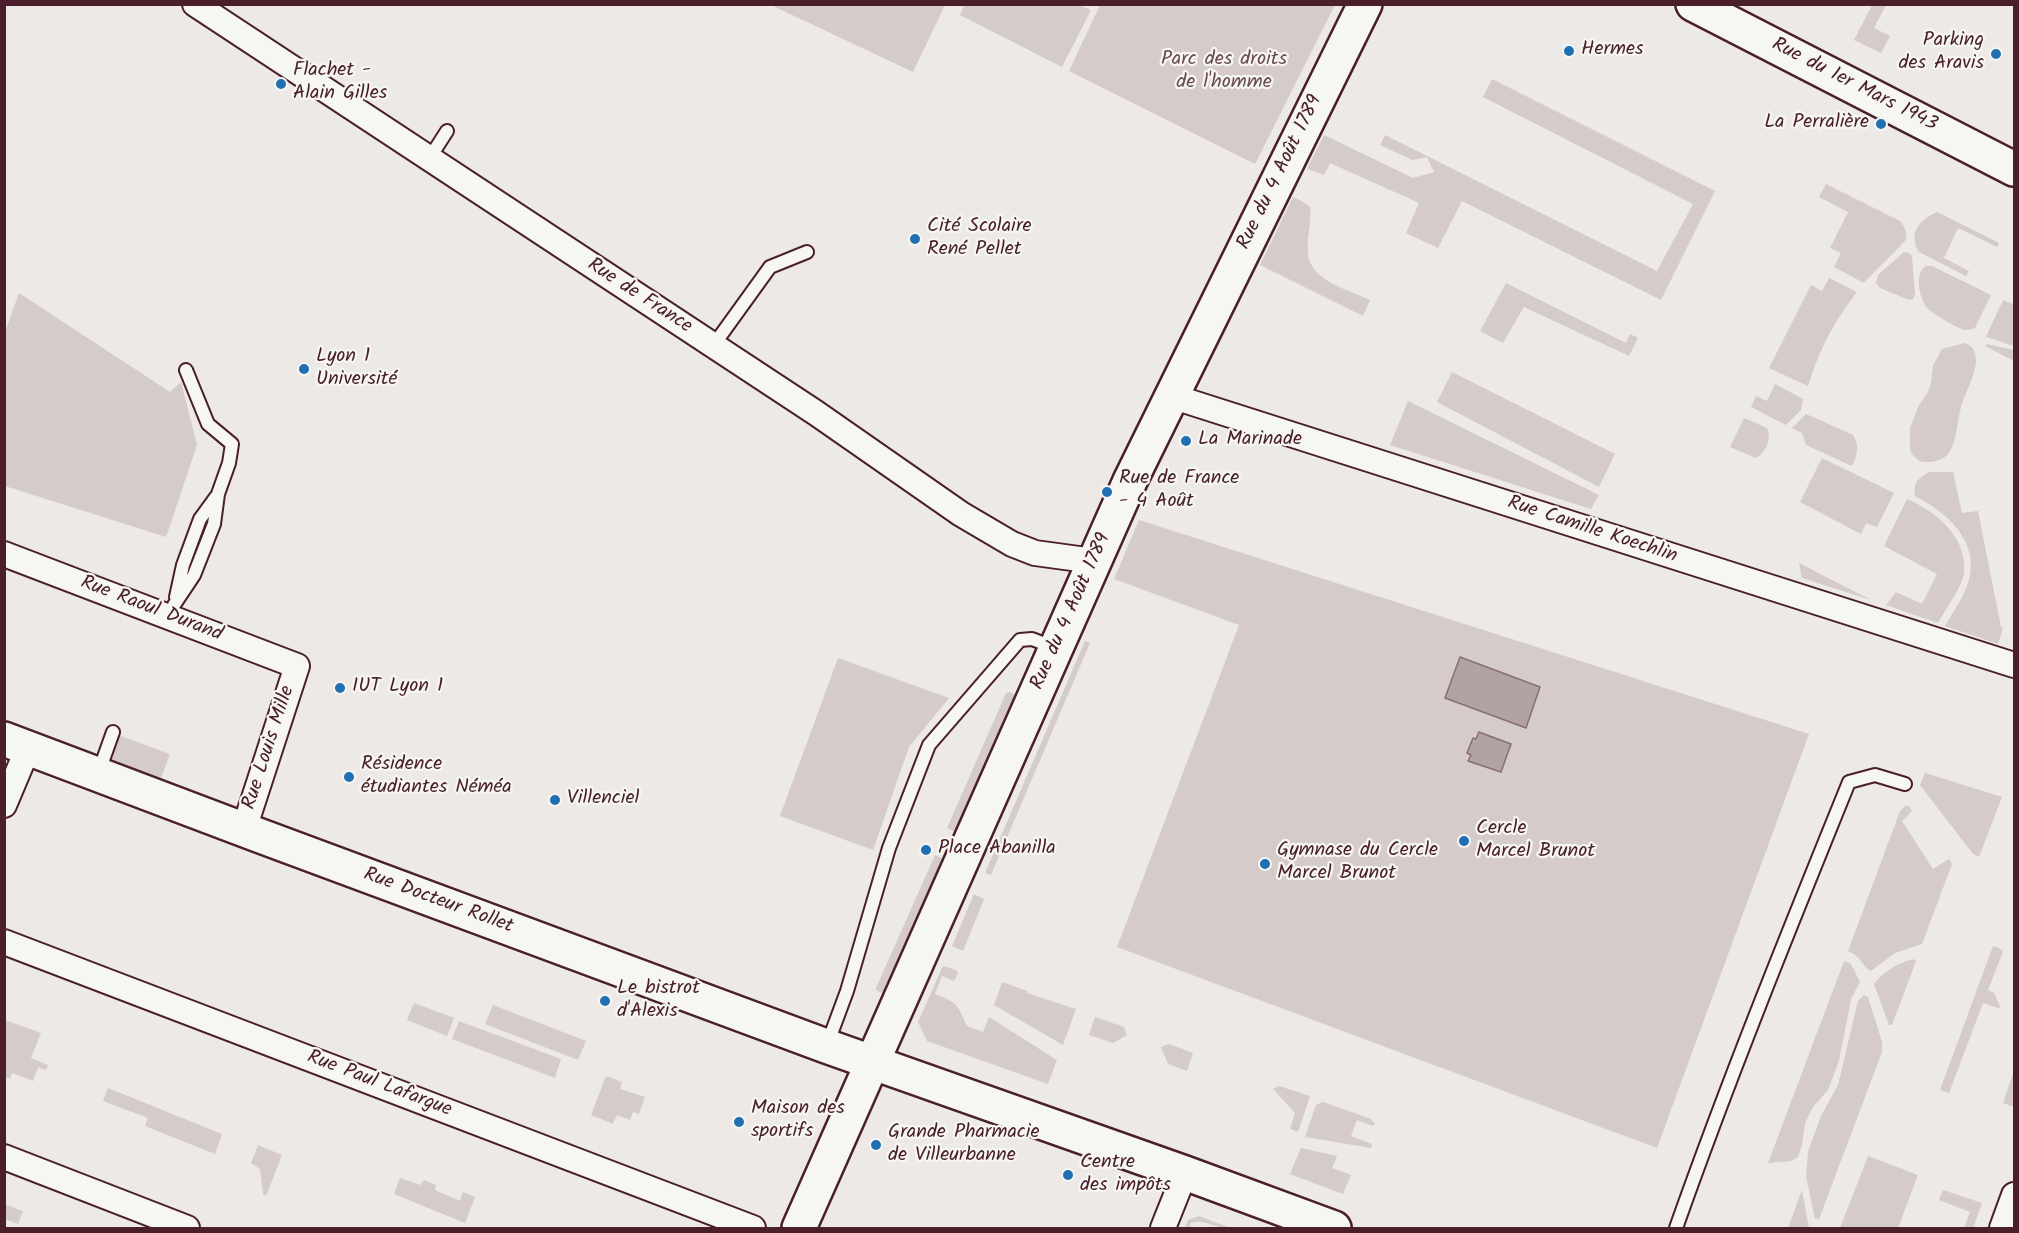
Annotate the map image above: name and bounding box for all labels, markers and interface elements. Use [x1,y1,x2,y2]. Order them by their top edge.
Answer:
place label: Parking des Aravis [1899,30,1984,77]
street label: Rue du 1er Mars 1943 [1767,34,1941,138]
place label: Hermes [1581,39,1643,63]
marker: Hermes [1562,44,1576,58]
marker: Parking des Aravis [1989,47,2003,61]
park label: Parc des droits de l'homme [1161,49,1287,96]
place label: Flachet - Alain Gilles [293,60,387,107]
marker: Flachet - Alain Gilles [274,77,288,91]
street label: Rue du 4 Août 1789 [1233,92,1329,254]
place label: La Perralière [1764,112,1869,136]
marker: La Perralière [1874,117,1888,131]
place label: Cité Scolaire René Pellet [927,216,1031,263]
marker: Cité Scolaire René Pellet [908,232,922,246]
street label: Rue de France [582,254,696,340]
place label: Lyon 1 Université [316,346,397,393]
marker: Lyon 1 Université [297,362,311,376]
place label: La Marinade [1198,429,1302,453]
marker: La Marinade [1179,434,1193,448]
place label: Rue de France - 4 Août [1119,468,1239,515]
marker: Rue de France - 4 Août [1100,485,1114,499]
street label: Rue Camille Koechlin [1504,492,1680,570]
street label: Rue du 4 Août 1789 [1027,530,1117,694]
street label: Rue Raoul Durand [77,572,225,648]
place label: IUT Lyon 1 [352,676,443,700]
marker: IUT Lyon 1 [333,681,347,695]
street label: Rue Louis Mille [239,683,301,813]
place label: Résidence étudiantes Néméa [361,754,512,801]
marker: Résidence étudiantes Néméa [342,770,356,784]
place label: Villenciel [567,788,639,812]
marker: Villenciel [548,793,562,807]
place label: Cercle Marcel Brunot [1476,818,1595,865]
marker: Cercle Marcel Brunot [1457,834,1471,848]
place label: Place Abanilla [938,838,1056,862]
place label: Gymnase du Cercle Marcel Brunot [1277,840,1438,887]
marker: Place Abanilla [919,843,933,857]
marker: Gymnase du Cercle Marcel Brunot [1258,857,1272,871]
street label: Rue Docteur Rollet [360,864,516,940]
place label: Le bistrot d'Alexis [617,978,700,1025]
marker: Le bistrot d'Alexis [598,994,612,1008]
street label: Rue Paul Lafargue [303,1046,455,1124]
place label: Maison des sportifs [751,1098,845,1145]
marker: Maison des sportifs [732,1115,746,1129]
place label: Grande Pharmacie de Villeurbanne [888,1122,1039,1169]
marker: Grande Pharmacie de Villeurbanne [869,1138,883,1152]
place label: Centre des impôts [1080,1152,1171,1199]
marker: Centre des impôts [1061,1168,1075,1182]

